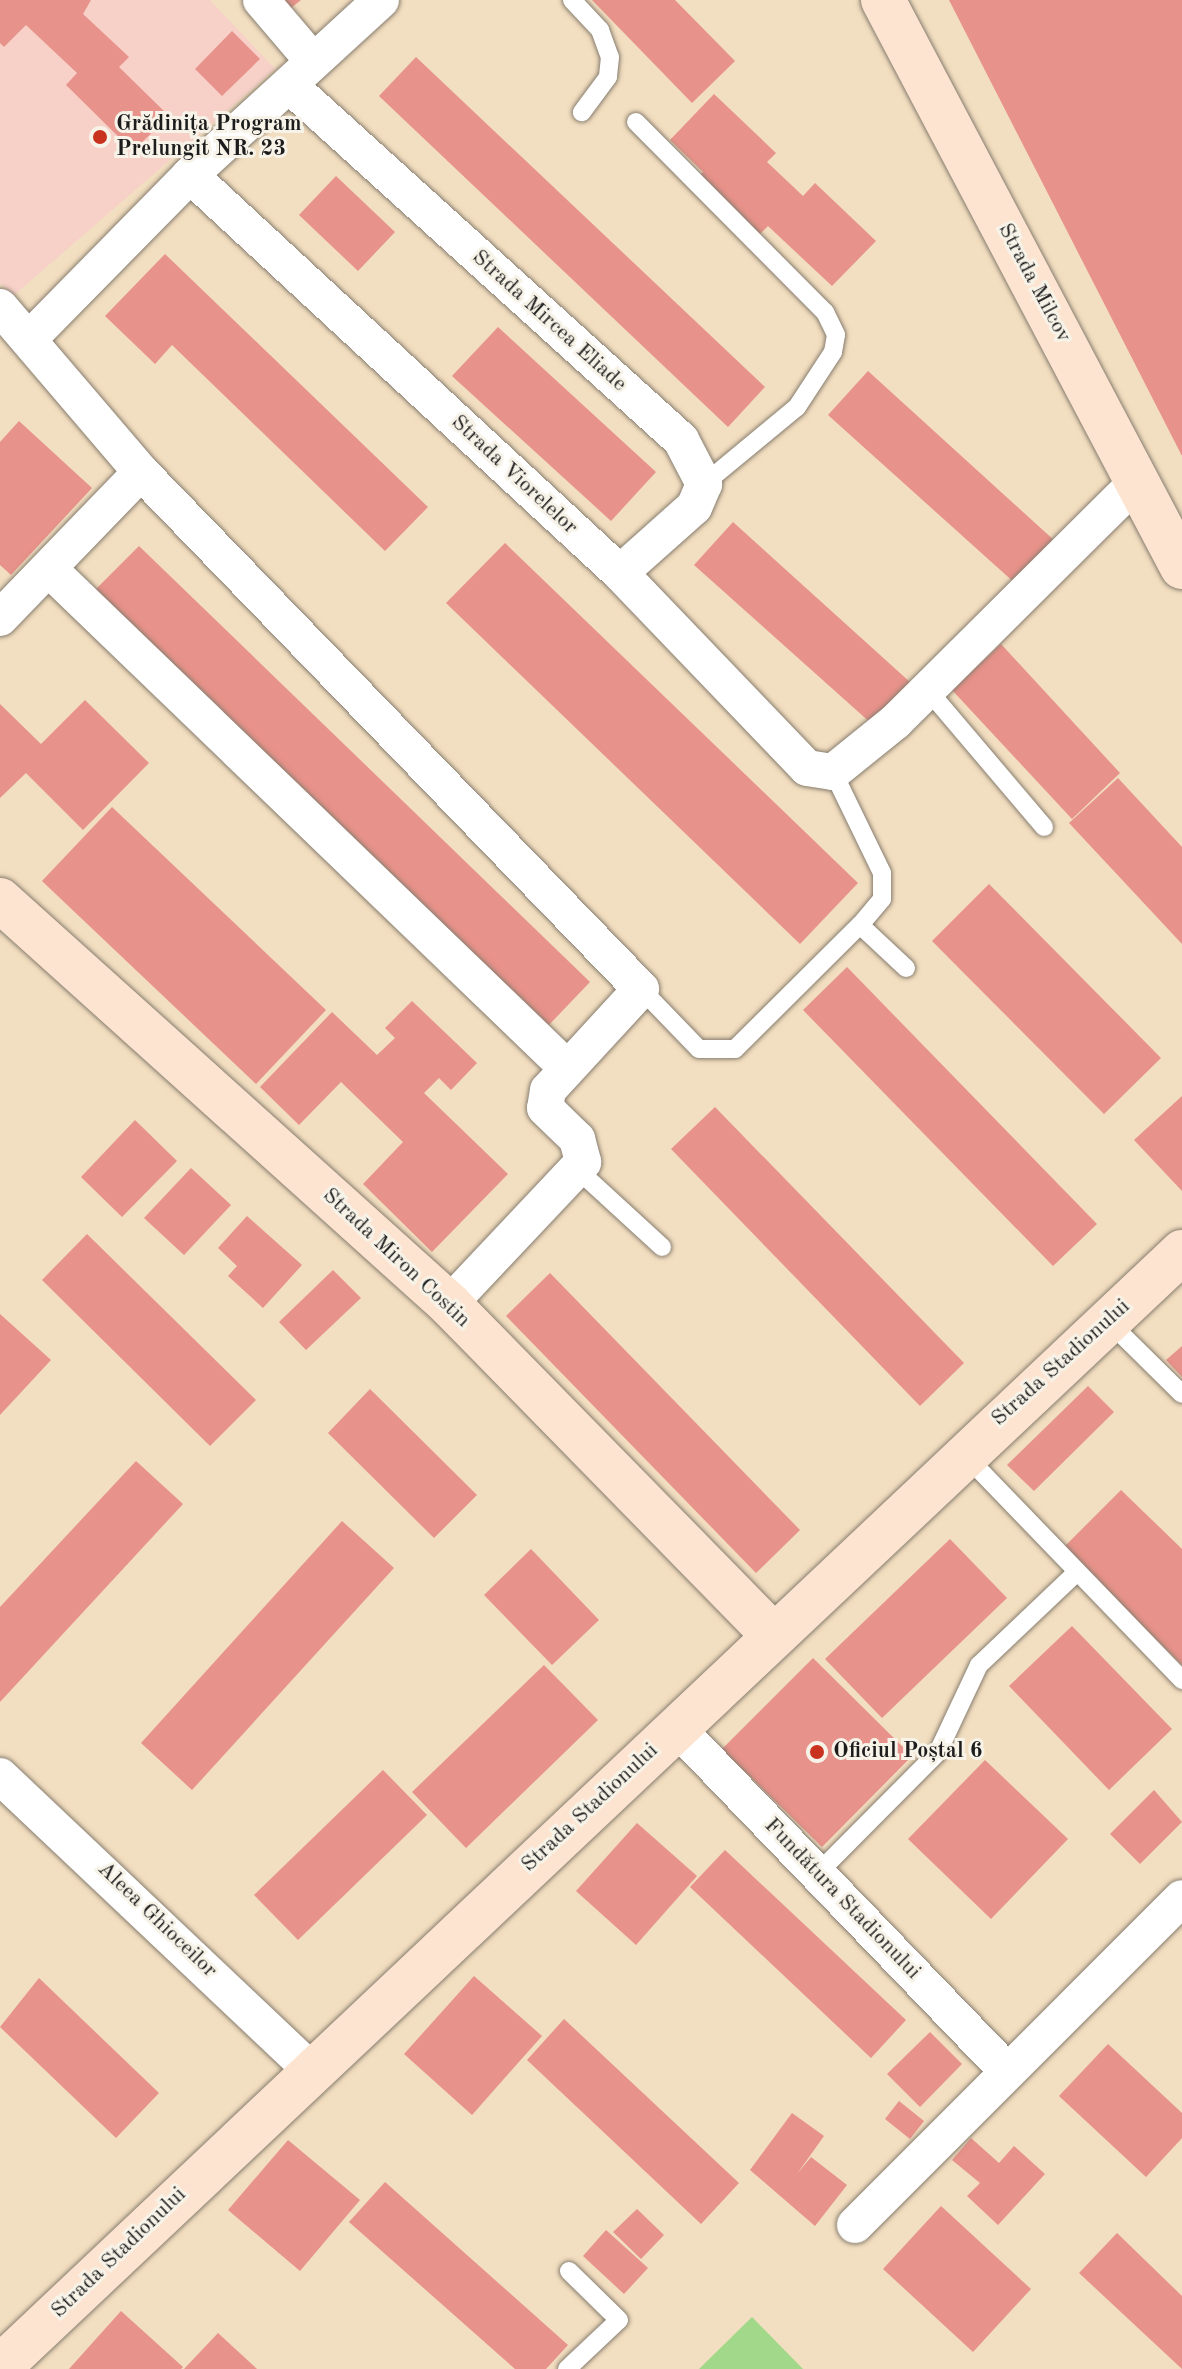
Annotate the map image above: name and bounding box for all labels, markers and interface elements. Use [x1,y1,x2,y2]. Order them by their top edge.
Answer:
place label: Grădiniţa Program Prelungit NR. 23 [116,111,302,162]
marker: Grădiniţa Program Prelungit NR. 23 [91,128,109,146]
street label: Strada Milcov [992,219,1076,347]
street label: Strada Mircea Eliade [466,244,632,398]
street label: Strada Viorelelor [445,410,583,540]
street label: Strada Miron Costin [316,1183,476,1333]
street label: Strada Stadionului [986,1294,1136,1432]
street label: Strada Stadionului [516,1738,664,1878]
place label: Oficiul Poștal 6 [833,1739,983,1765]
marker: Oficiul Poștal 6 [808,1743,826,1761]
street label: Fundătura Stadionului [758,1813,926,1985]
street label: Aleea Ghioceilor [92,1856,222,1984]
street label: Strada Stadionului [46,2182,192,2324]

